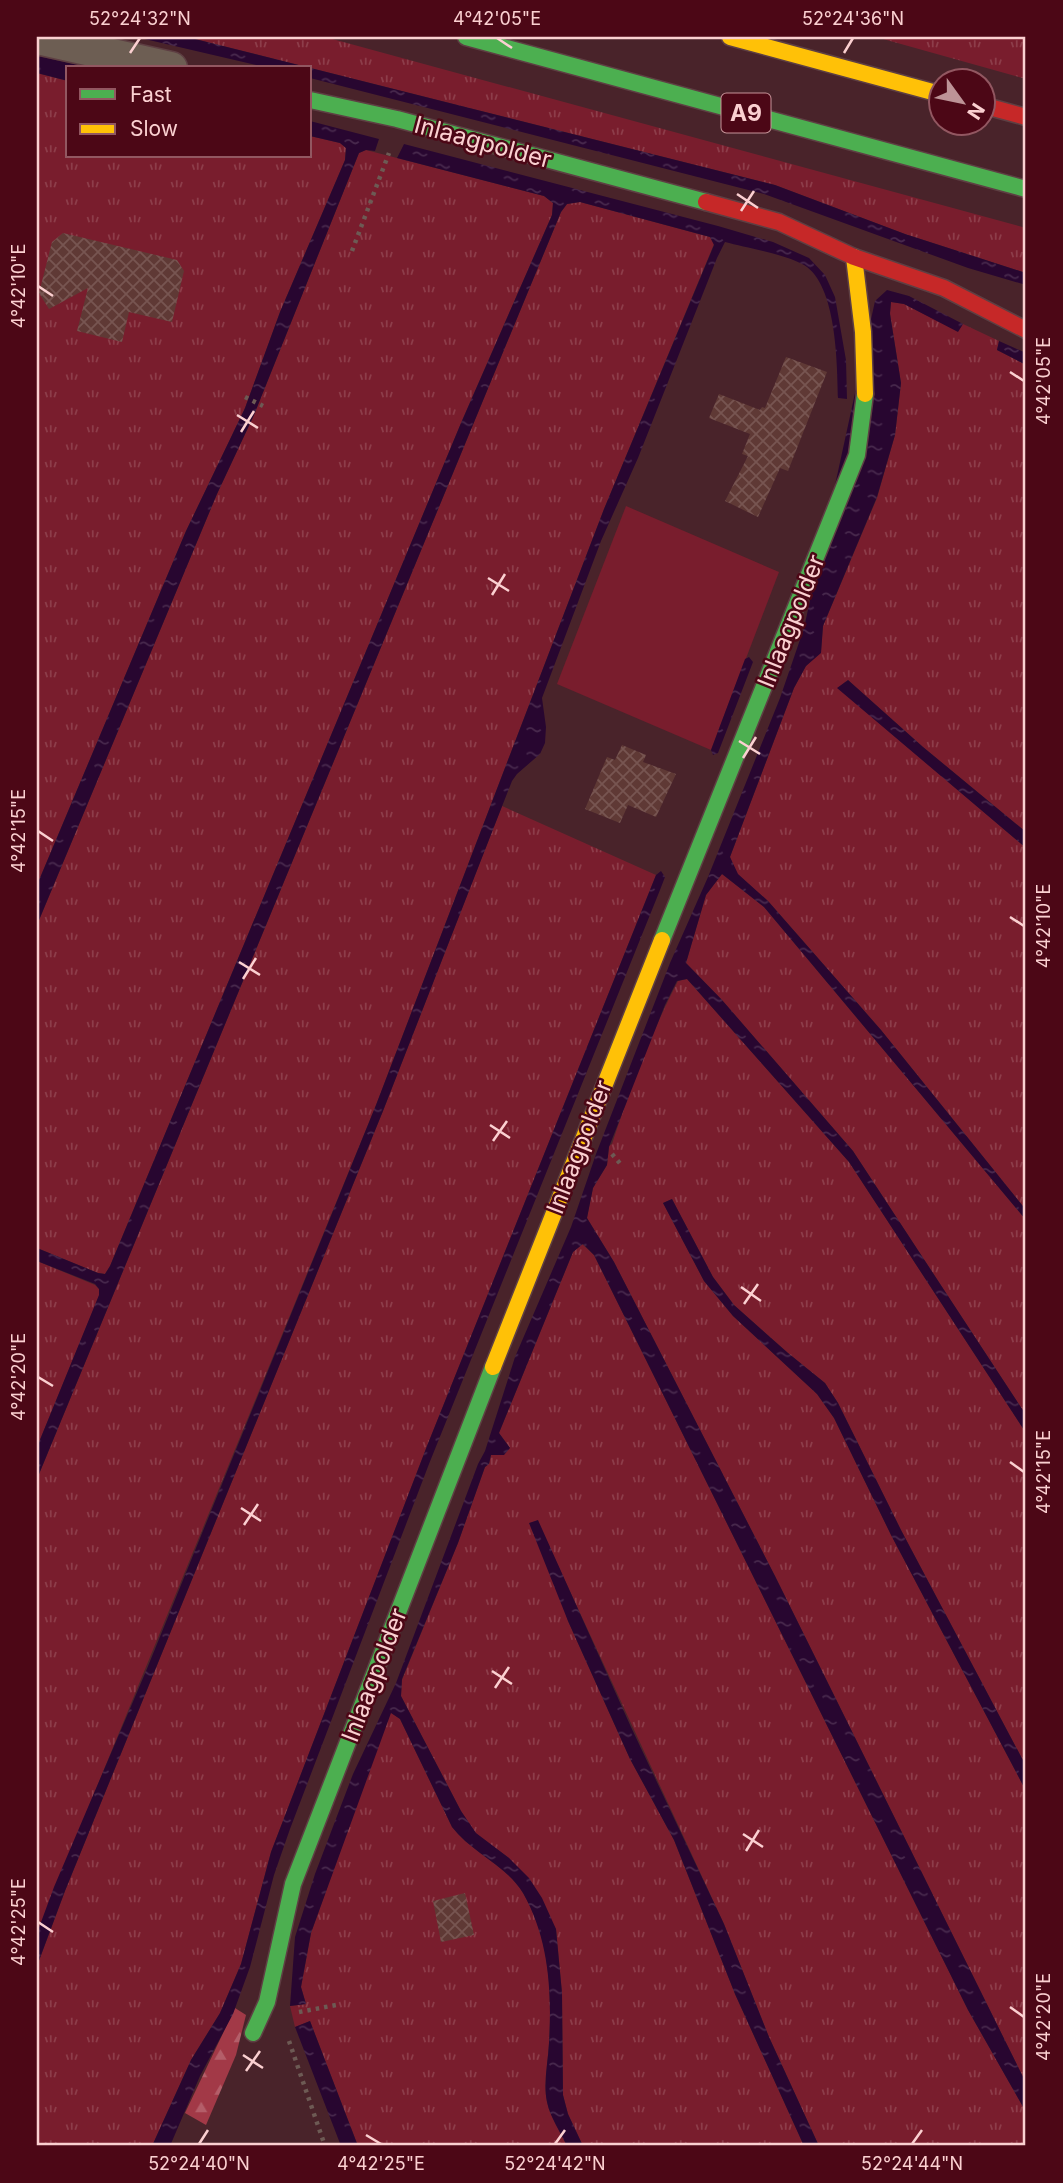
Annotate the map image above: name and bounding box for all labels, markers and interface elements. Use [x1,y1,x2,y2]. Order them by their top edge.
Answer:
text: 52°24'32"N [89,8,191,29]
text: 4°42'05"E [453,8,541,29]
text: 52°24'36"N [802,8,904,29]
legend [66,66,312,158]
north arrow [926,66,996,136]
text: Fast [130,82,172,107]
road number: A9 [722,94,770,132]
text: N [962,99,989,123]
street label: Inlaagpolder [411,110,555,174]
text: Slow [130,116,178,141]
text: 4°42'10"E [8,244,29,328]
text: 4°42'05"E [1033,337,1054,425]
street label: Inlaagpolder [751,550,831,692]
text: 4°42'15"E [8,789,29,873]
text: 4°42'10"E [1033,884,1054,968]
street label: Inlaagpolder [540,1076,618,1218]
text: 4°42'20"E [8,1333,29,1421]
text: 4°42'15"E [1033,1430,1054,1514]
street label: Inlaagpolder [335,1604,413,1746]
text: 4°42'25"E [8,1878,29,1966]
text: 4°42'20"E [1033,1973,1054,2061]
text: 52°24'40"N [148,2153,250,2174]
text: 4°42'25"E [337,2153,425,2174]
text: 52°24'42"N [504,2153,606,2174]
text: 52°24'44"N [861,2153,963,2174]

